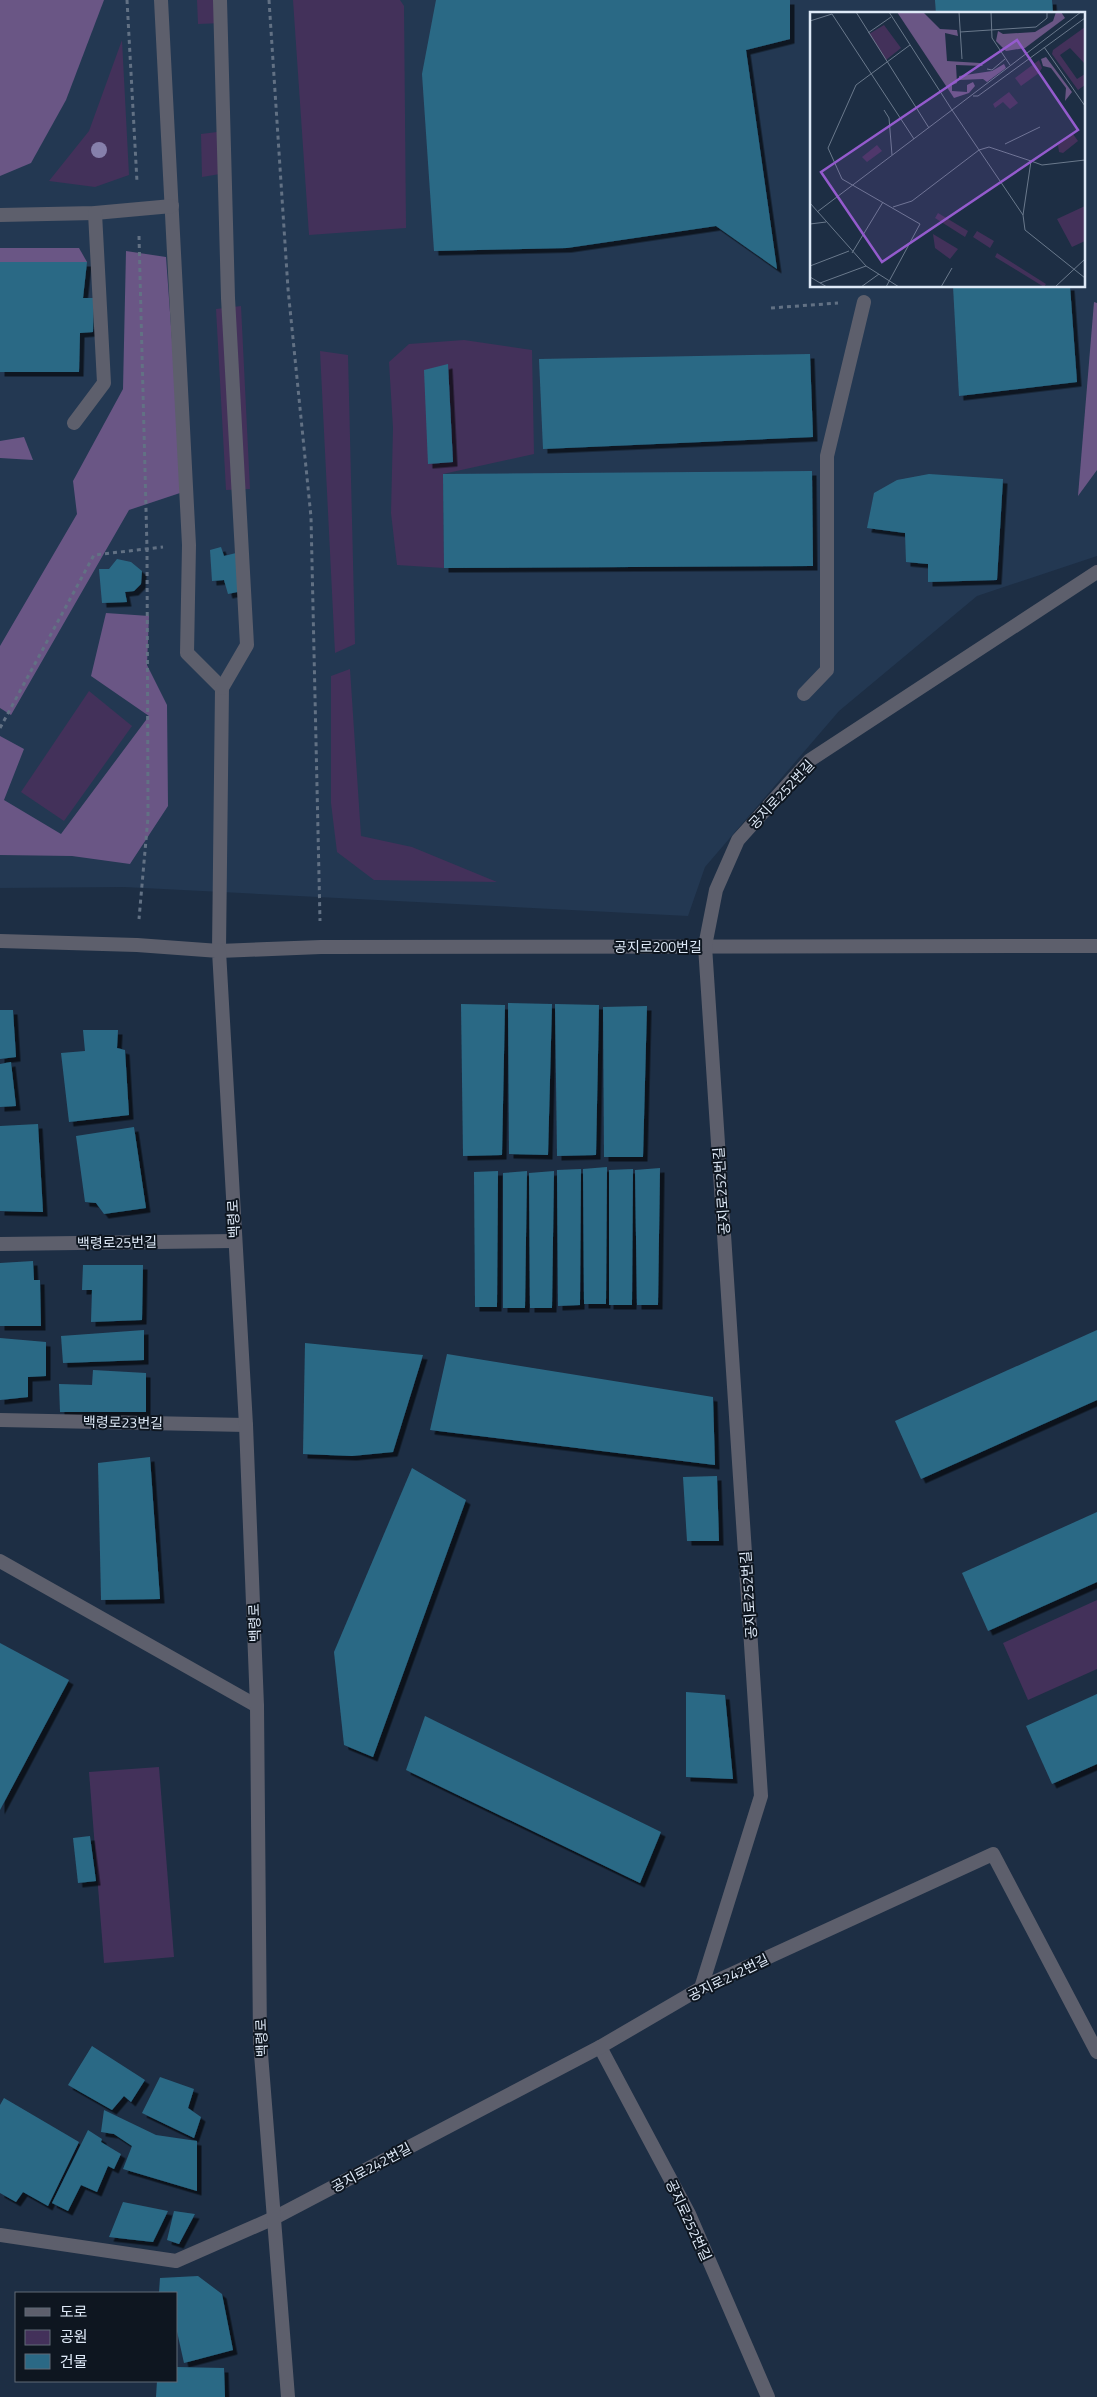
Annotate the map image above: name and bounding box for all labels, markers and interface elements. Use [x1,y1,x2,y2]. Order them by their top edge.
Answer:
inset map [810,12,1084,288]
street label: 공지로252번길 [743,755,819,833]
street label: 공지로200번길 [614,936,702,957]
street label: 공지로252번길 [707,1146,735,1236]
street label: 백령로 [221,1199,244,1239]
street label: 백령로25번길 [77,1231,157,1253]
street label: 백령로23번길 [83,1411,163,1433]
street label: 공지로252번길 [734,1550,762,1640]
street label: 백령로 [243,1603,265,1643]
street label: 공지로242번길 [684,1948,772,2006]
street label: 백령로 [250,2018,272,2058]
street label: 공지로242번길 [327,2137,415,2197]
street label: 공지로252번길 [661,2176,717,2264]
legend [15,2292,178,2382]
text: 도로 [60,2300,88,2323]
text: 공원 [60,2325,88,2348]
text: 건물 [60,2350,88,2373]

